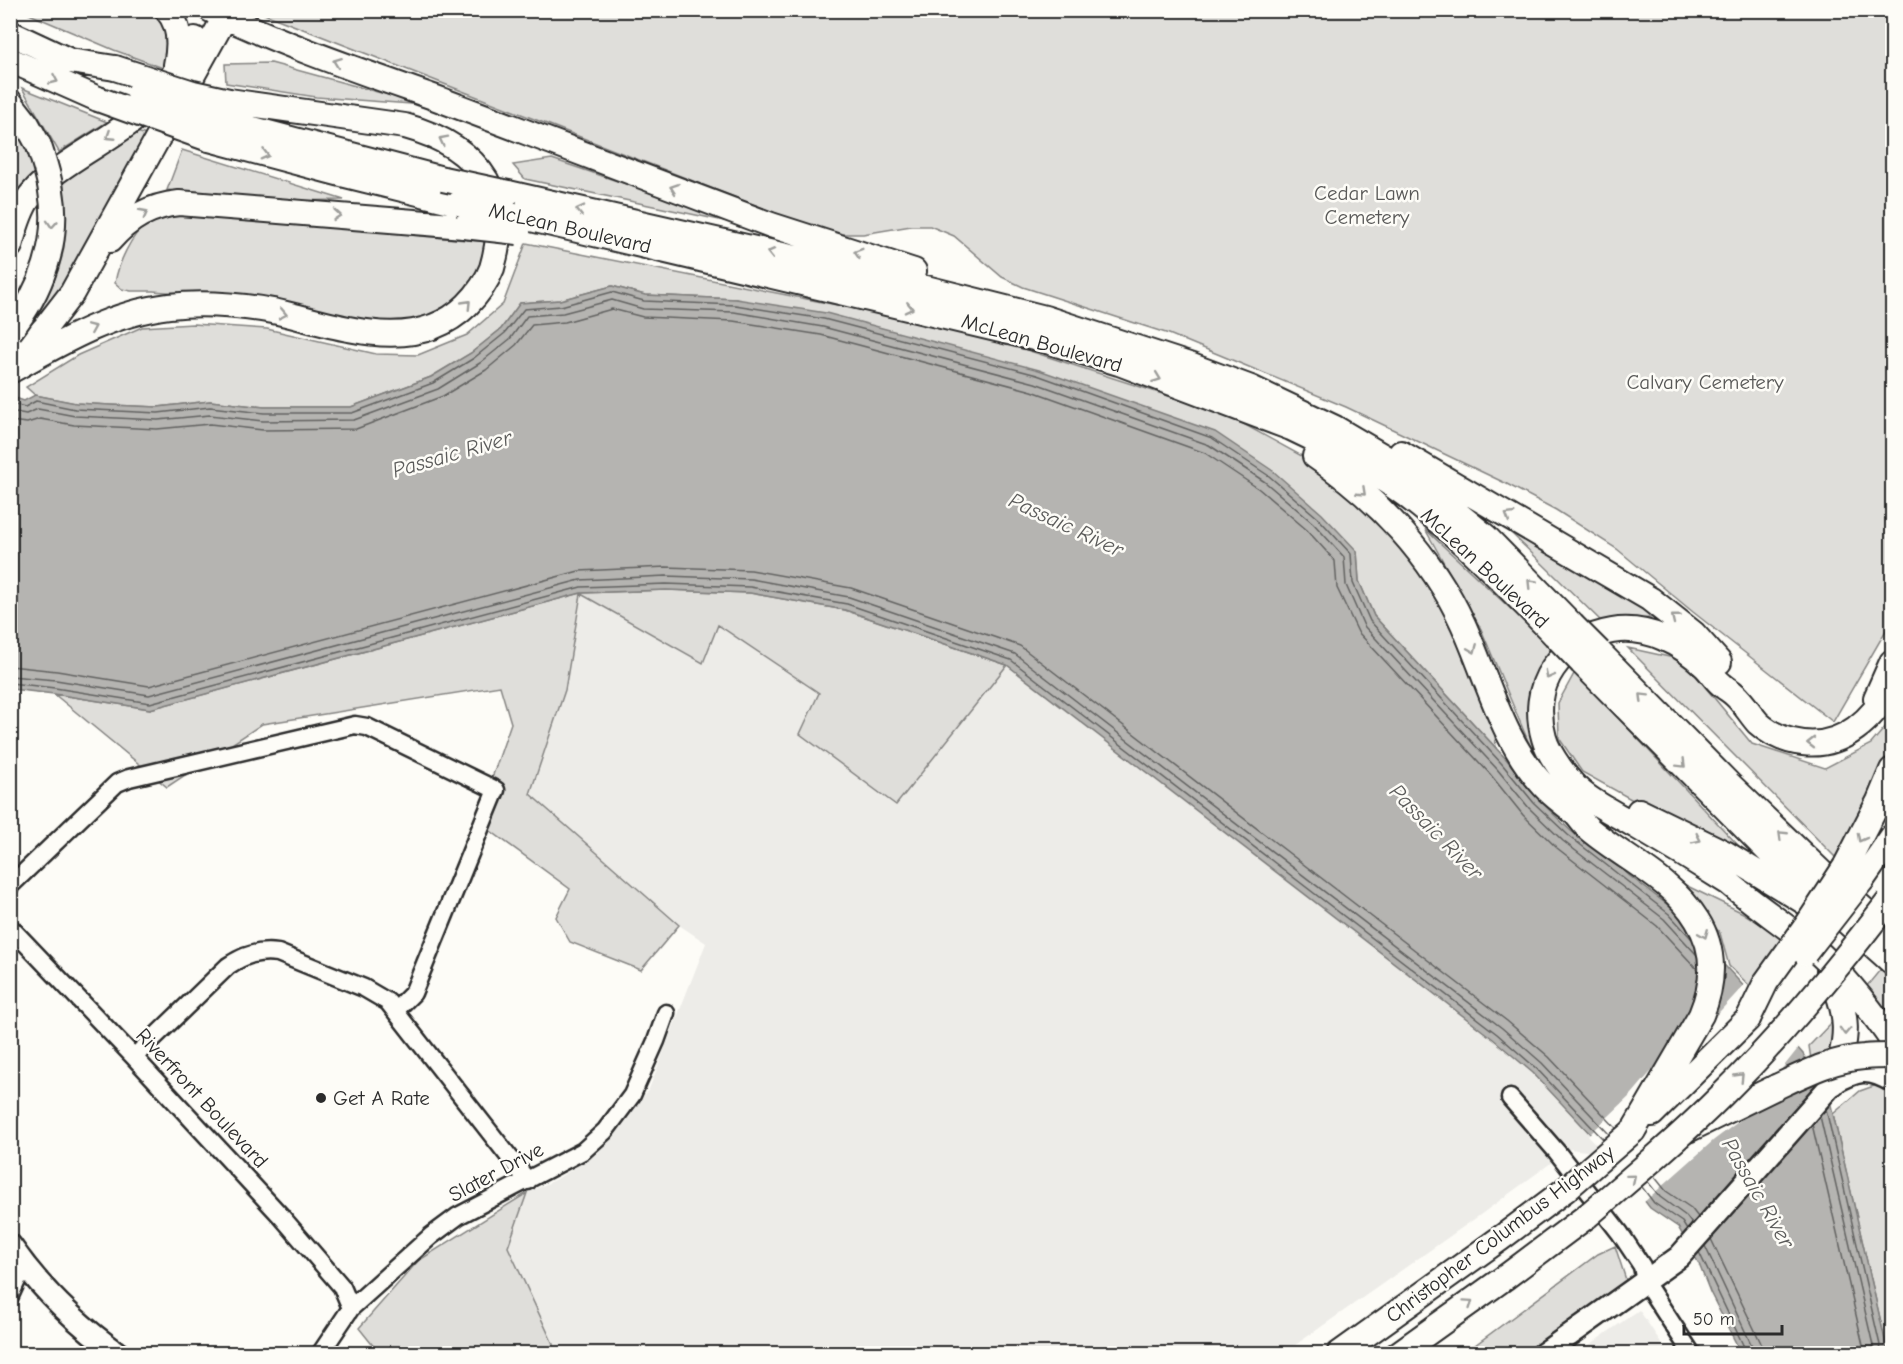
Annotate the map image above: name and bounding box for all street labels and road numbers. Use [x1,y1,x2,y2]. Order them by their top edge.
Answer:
street label: McLean Boulevard [486,198,654,258]
street label: McLean Boulevard [959,309,1125,377]
street label: McLean Boulevard [1416,503,1554,633]
street label: Riverfront Boulevard [131,1023,273,1173]
street label: Slater Drive [445,1137,547,1207]
street label: Christopher Columbus Highway [1381,1140,1619,1328]

